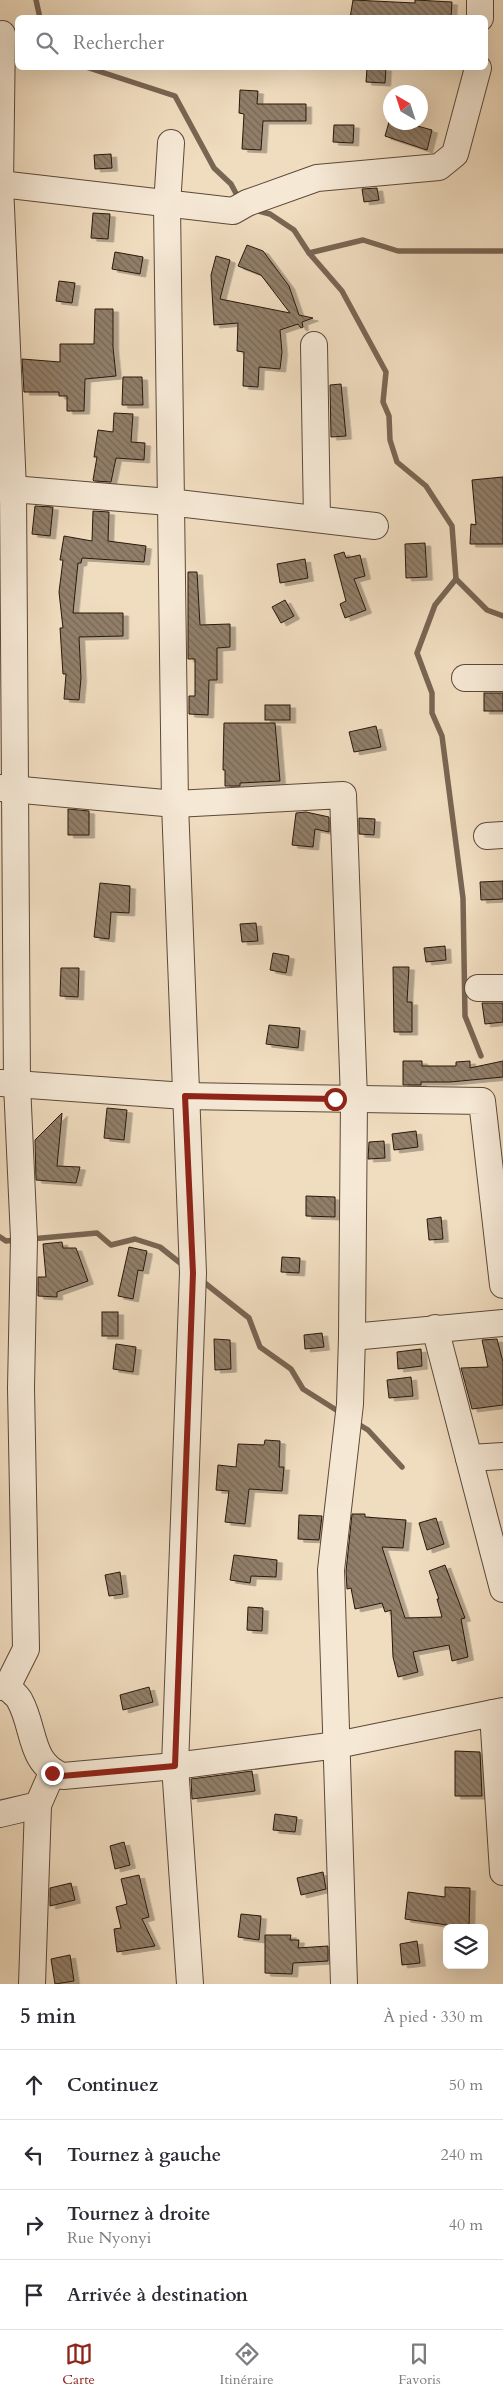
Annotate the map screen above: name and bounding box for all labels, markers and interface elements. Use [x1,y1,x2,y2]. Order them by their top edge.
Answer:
search box [15,15,488,70]
icon: search [33,29,61,57]
text: Rechercher [73,30,164,56]
north arrow [383,85,428,130]
route start [324,1088,347,1111]
route end [41,1762,64,1785]
map controls [443,1924,488,1969]
button: layers [443,1924,488,1969]
text: 5 min [20,2002,76,2031]
text: À pied · 330 m [383,2006,483,2028]
icon: ahead [20,2071,48,2099]
text: Continuez [67,2072,158,2098]
text: 50 m [449,2074,483,2096]
icon: left [20,2141,48,2169]
text: Tournez à gauche [67,2142,221,2168]
text: 240 m [441,2144,483,2166]
text: Tournez à droite [67,2201,210,2227]
icon: right [20,2211,48,2239]
text: 40 m [449,2214,483,2236]
text: Rue Nyonyi [67,2227,151,2249]
icon: arrive [20,2281,48,2309]
text: Arrivée à destination [67,2282,248,2308]
tab: Carte [62,2340,95,2389]
tab: Itinéraire [220,2340,274,2389]
tab: Favoris [398,2340,441,2389]

